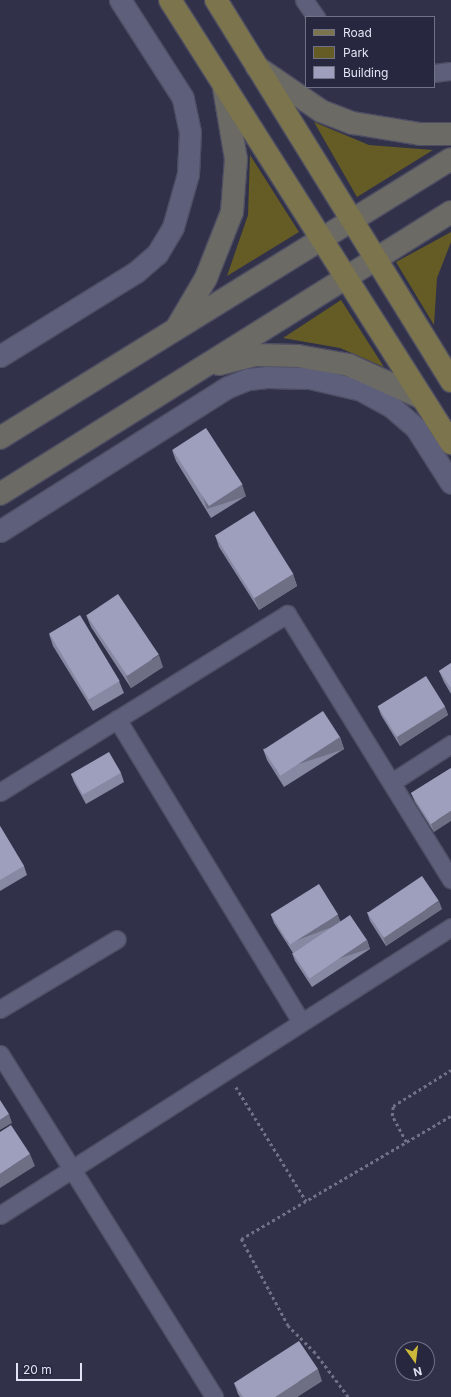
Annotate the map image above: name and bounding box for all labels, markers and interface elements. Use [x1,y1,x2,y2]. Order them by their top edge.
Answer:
legend [305,16,435,88]
text: Road [343,25,372,40]
text: Park [343,45,369,60]
text: Building [343,65,388,80]
north arrow [395,1341,435,1381]
scale bar [18,1355,84,1381]
text: 20 m [23,1362,52,1377]
text: N [412,1364,423,1379]

